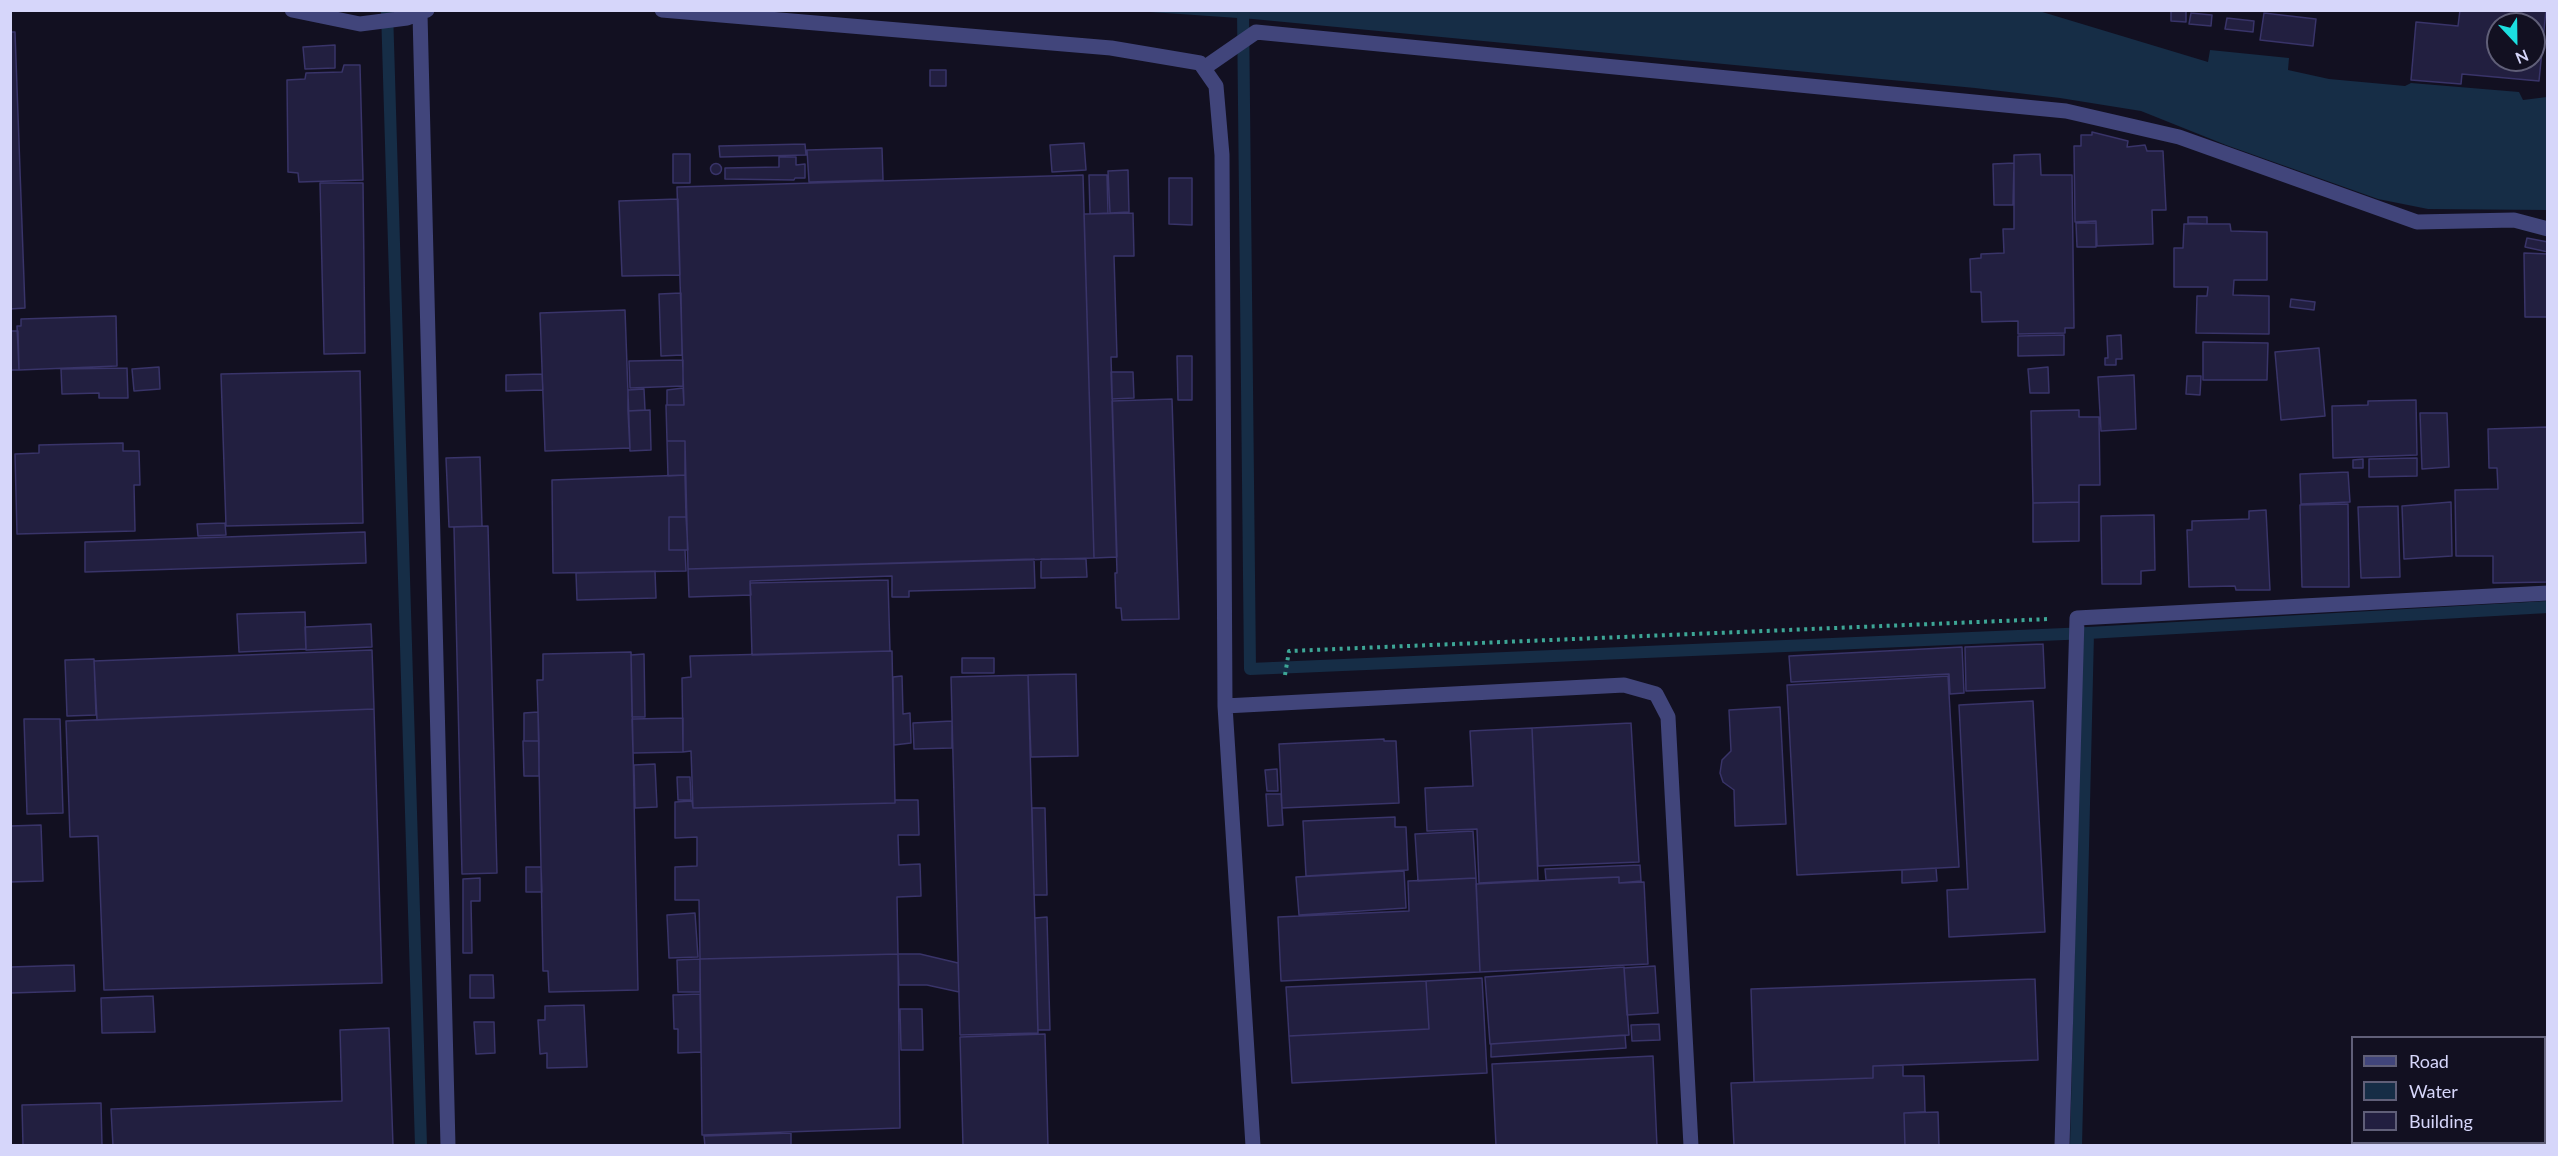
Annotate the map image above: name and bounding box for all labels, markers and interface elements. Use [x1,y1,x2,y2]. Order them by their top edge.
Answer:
north arrow [2486,12,2546,72]
text: N [2513,46,2531,68]
legend [2351,1036,2546,1144]
text: Road [2409,1050,2449,1072]
text: Water [2409,1080,2458,1102]
text: Building [2409,1110,2473,1132]

